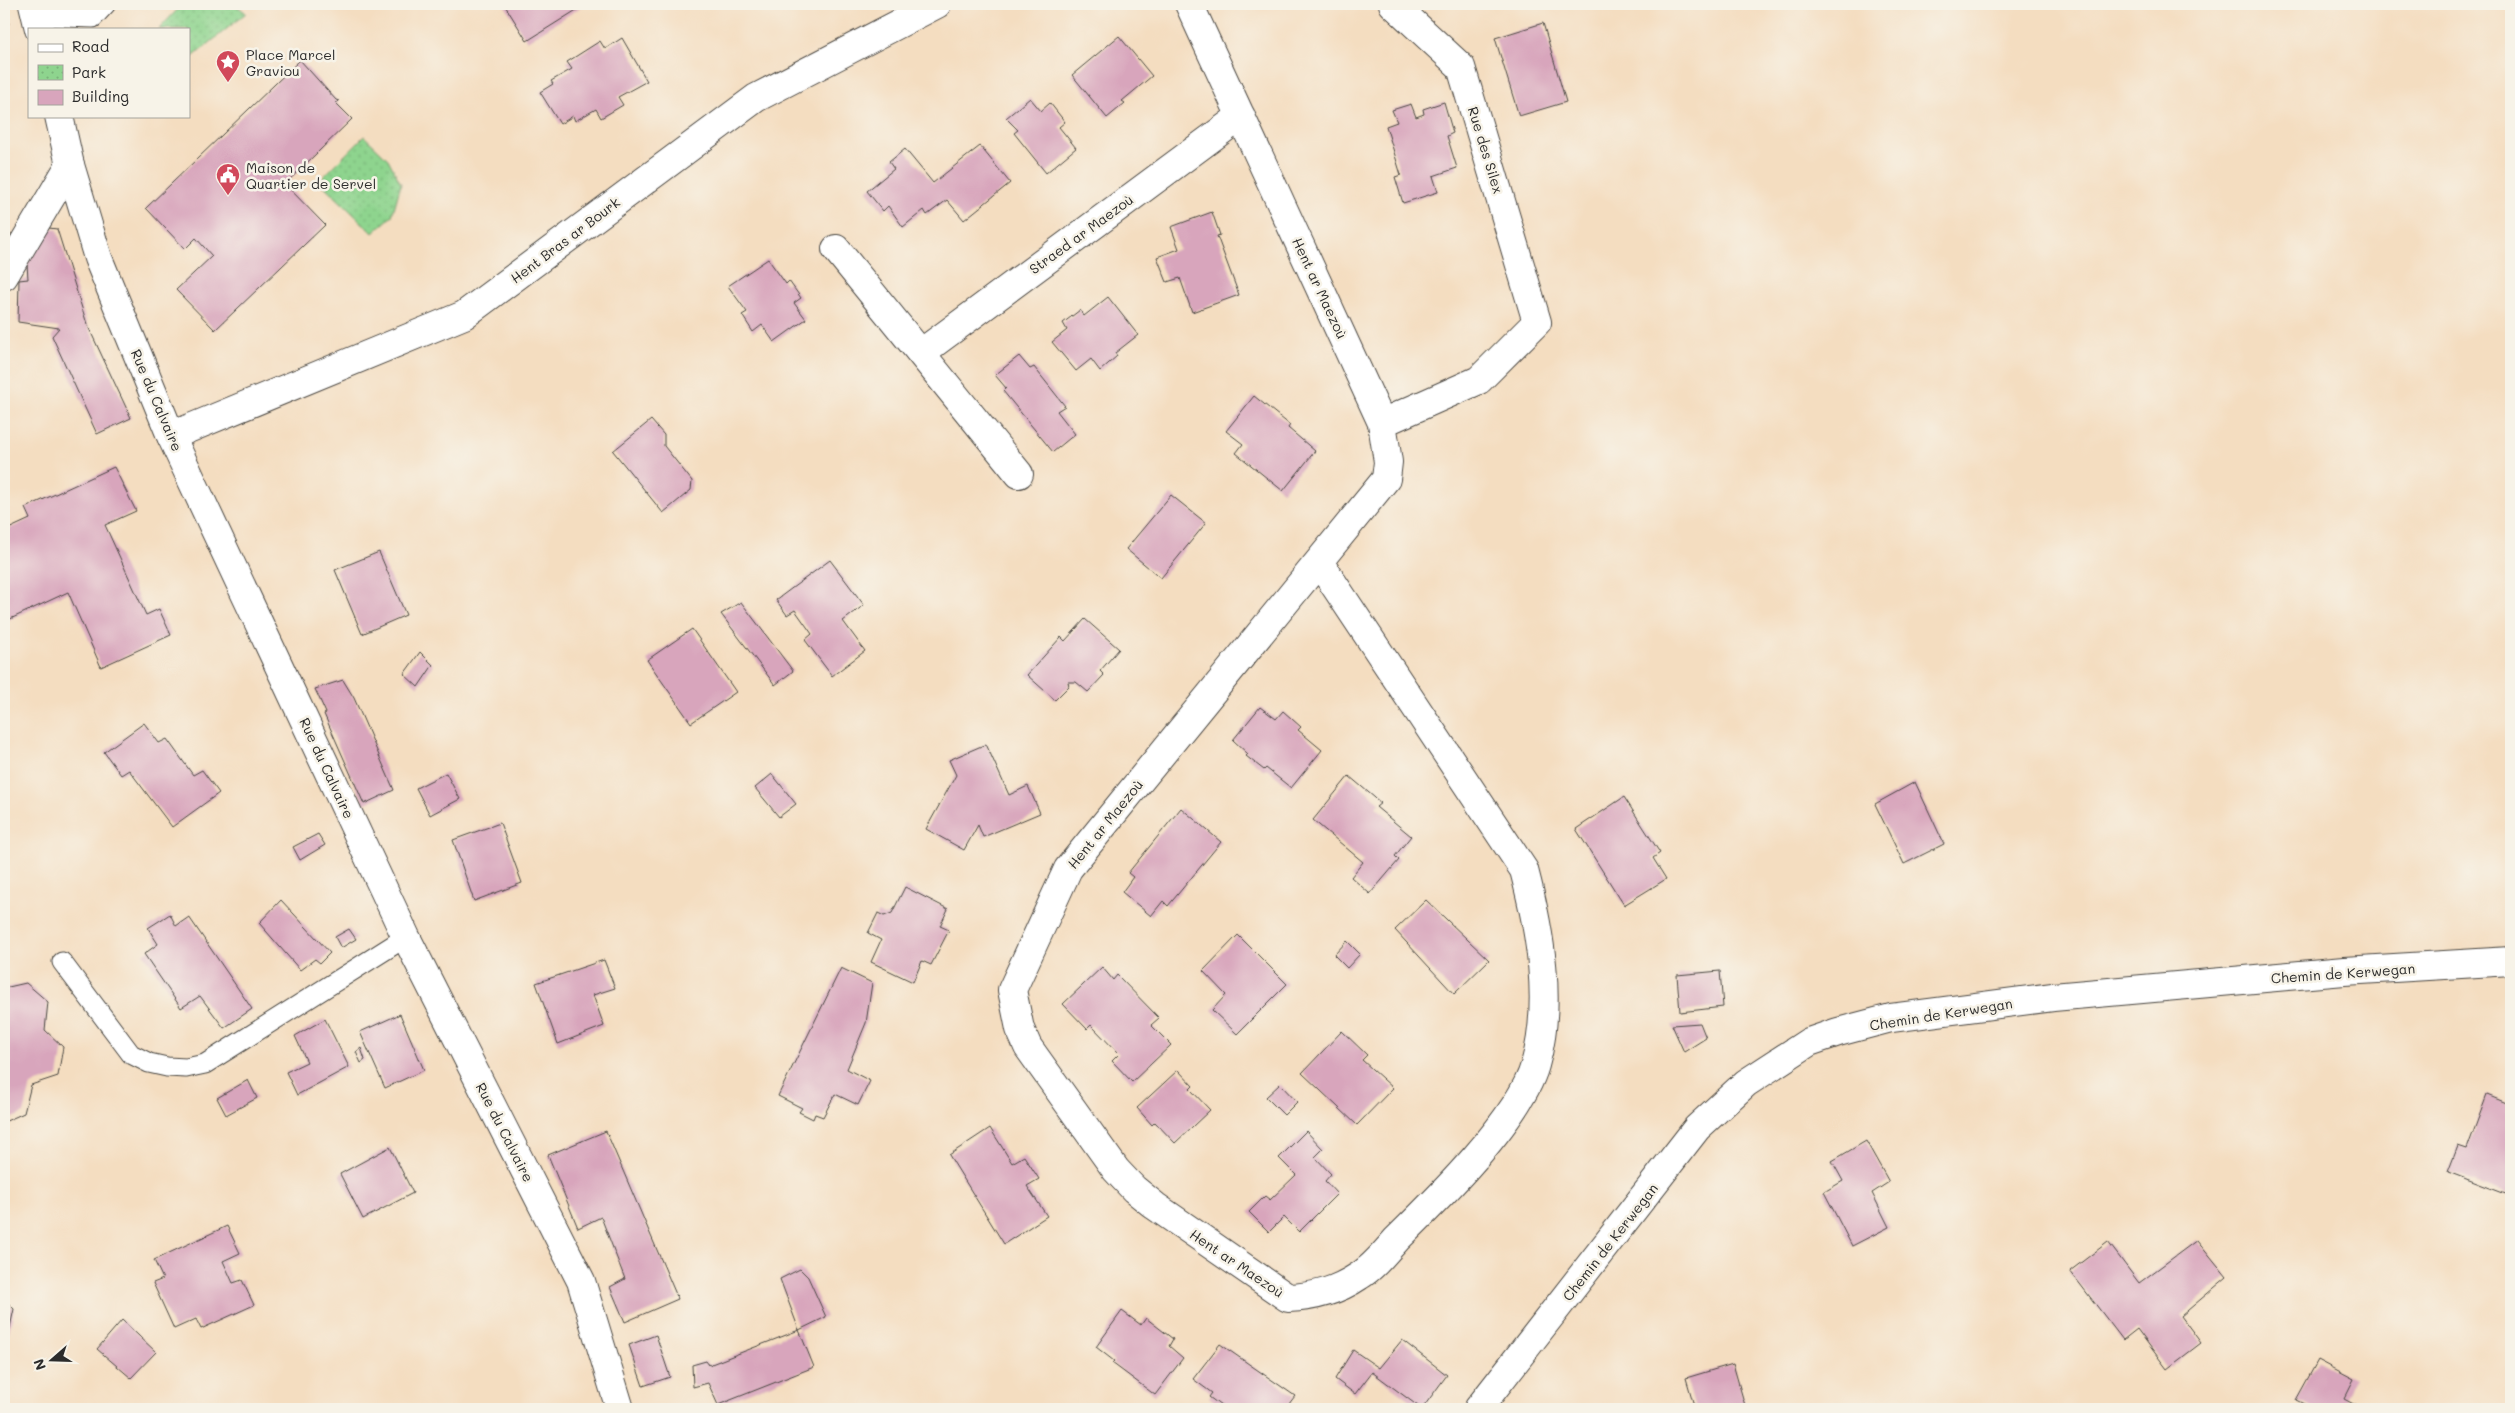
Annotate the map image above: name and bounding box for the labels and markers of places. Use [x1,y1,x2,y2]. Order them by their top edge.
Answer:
place label: Place Marcel Graviou [246,45,336,80]
place icon: Place Marcel Graviou [215,49,241,83]
place label: Maison de Quartier de Servel [246,158,376,193]
public building icon: Maison de Quartier de Servel [215,162,241,196]

